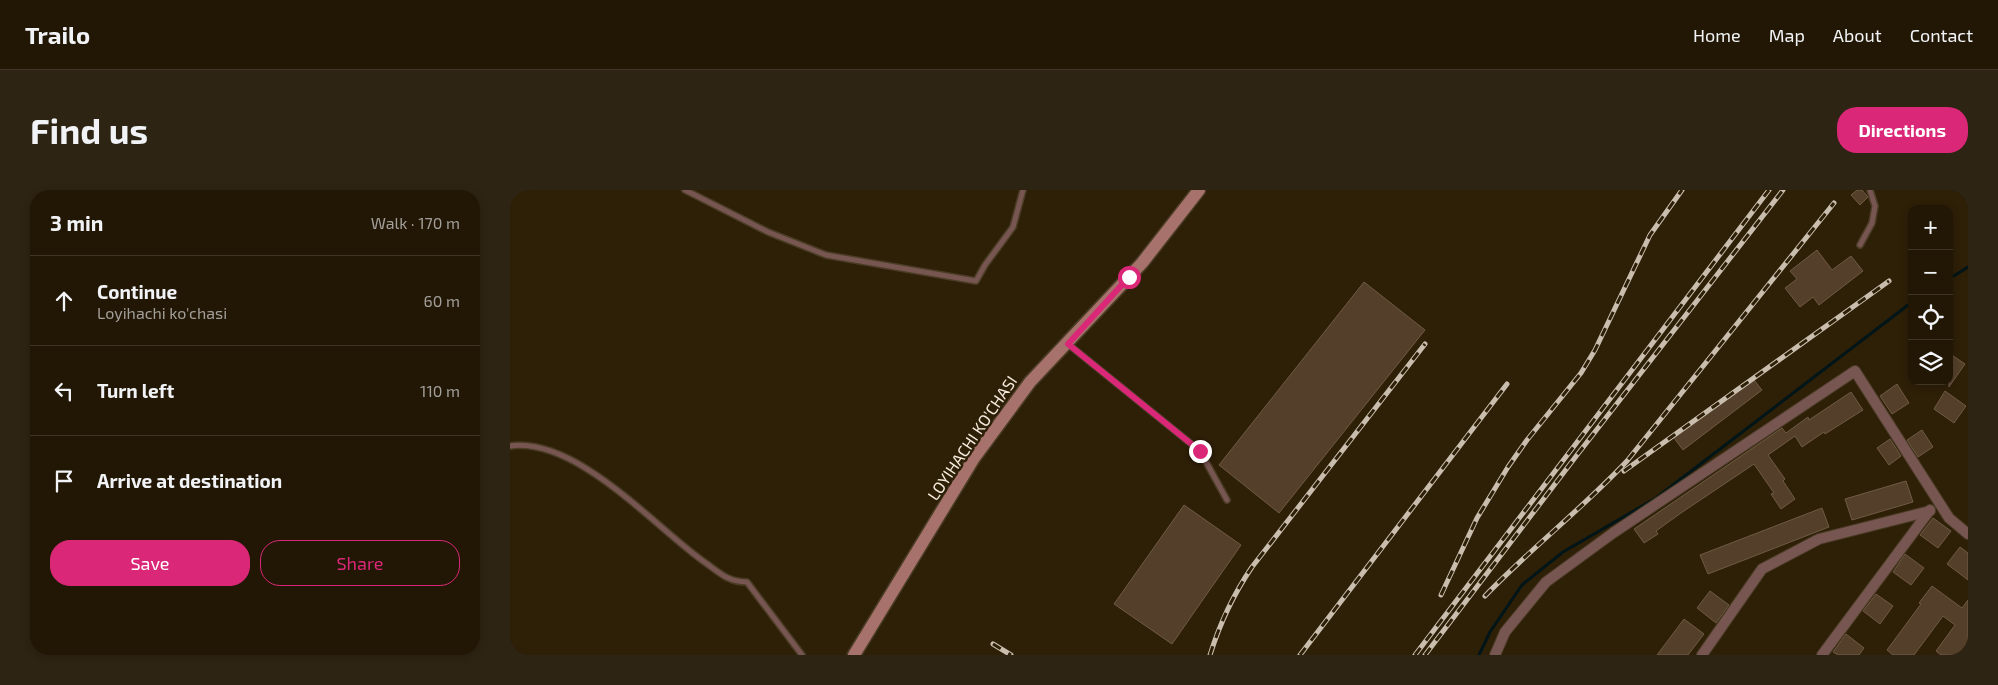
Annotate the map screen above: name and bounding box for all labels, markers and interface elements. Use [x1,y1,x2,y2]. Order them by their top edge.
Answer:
text: Trailo [25,20,90,49]
text: Home [1693,24,1741,46]
text: Map [1769,24,1805,46]
text: About [1833,24,1882,46]
text: Contact [1910,24,1973,46]
button: Directions [1837,107,1968,153]
text: Find us [30,109,148,151]
map controls [1908,205,1953,385]
button: + [1908,205,1953,250]
text: 3 min [50,210,103,235]
text: Walk · 170 m [371,213,460,232]
button: − [1908,250,1953,295]
route start [1118,266,1141,289]
text: Continue [97,280,177,303]
icon: ahead [50,287,78,315]
text: 60 m [424,291,460,310]
button: locate [1908,295,1953,340]
text: Loyihachi ko'chasi [97,303,227,322]
button: layers [1908,340,1953,385]
street label: LOYIHACHI KO'CHASI [923,372,1020,504]
icon: left [50,377,78,405]
text: Turn left [97,379,174,402]
text: 110 m [420,381,460,400]
route end [1189,440,1212,463]
icon: arrive [50,467,78,495]
text: Arrive at destination [97,469,282,492]
button: Save [50,540,250,586]
button: Share [260,540,460,586]

